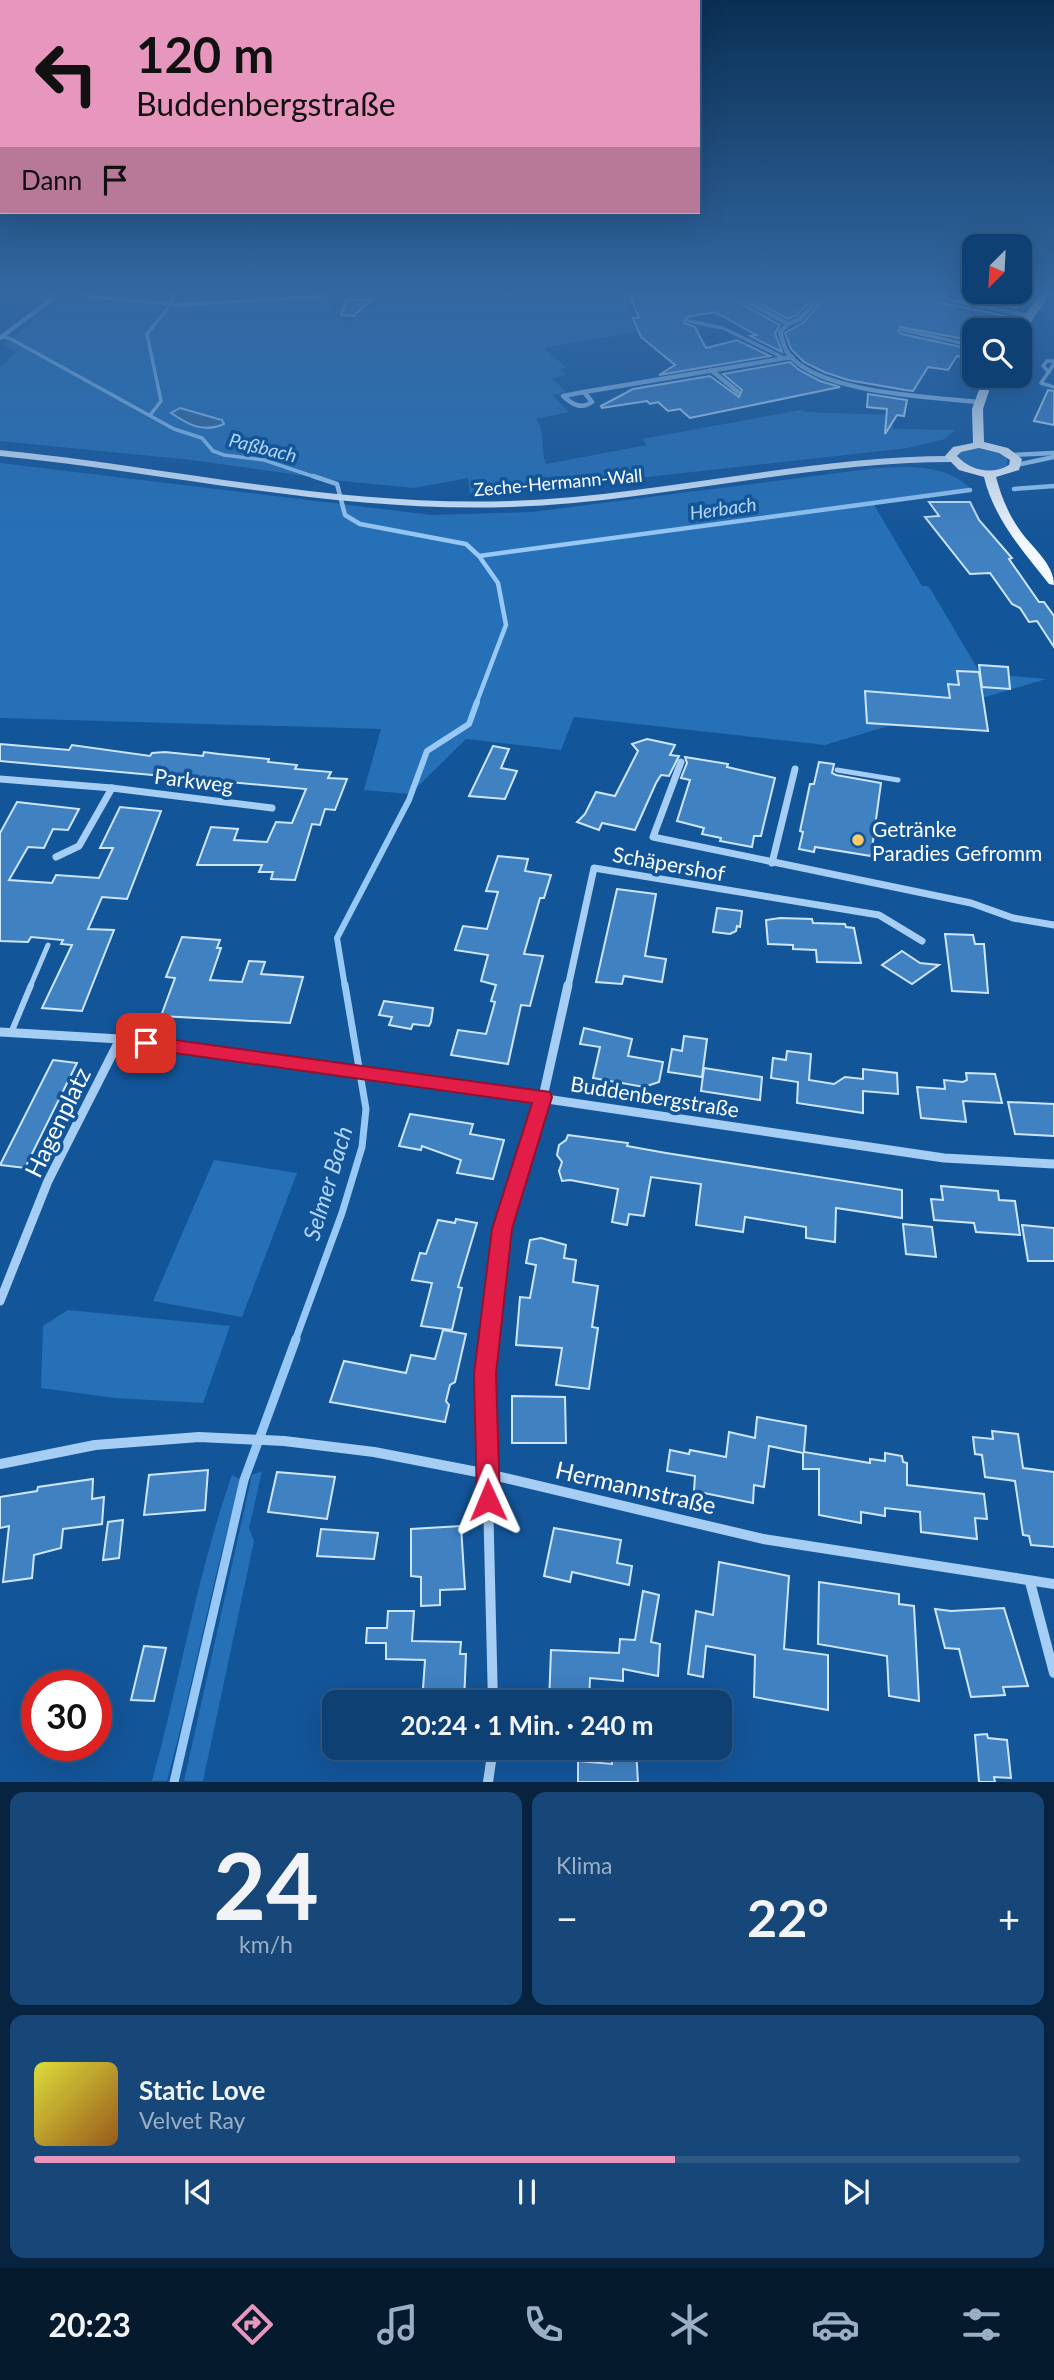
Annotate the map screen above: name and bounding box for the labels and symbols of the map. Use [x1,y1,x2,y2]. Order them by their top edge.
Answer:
north arrow [962,234,1032,304]
water label: Paßbach [227,427,299,467]
street label: Zeche-Hermann-Wall [473,464,643,500]
water label: Herbach [688,492,758,524]
street label: Parkweg [153,763,235,797]
place label: Getränke Paradies Gefromm [872,816,1042,865]
marker: Getränke Paradies Gefromm [850,832,866,848]
street label: Schäpershof [611,841,728,885]
pin [116,1013,176,1073]
street label: Hagenplatz [18,1062,96,1182]
street label: Buddenbergstraße [569,1070,741,1122]
water label: Selmer Bach [296,1123,358,1243]
street label: Hermannstraße [553,1454,719,1520]
position arrow [451,1463,525,1537]
speed limit sign: 30 [21,1670,112,1761]

